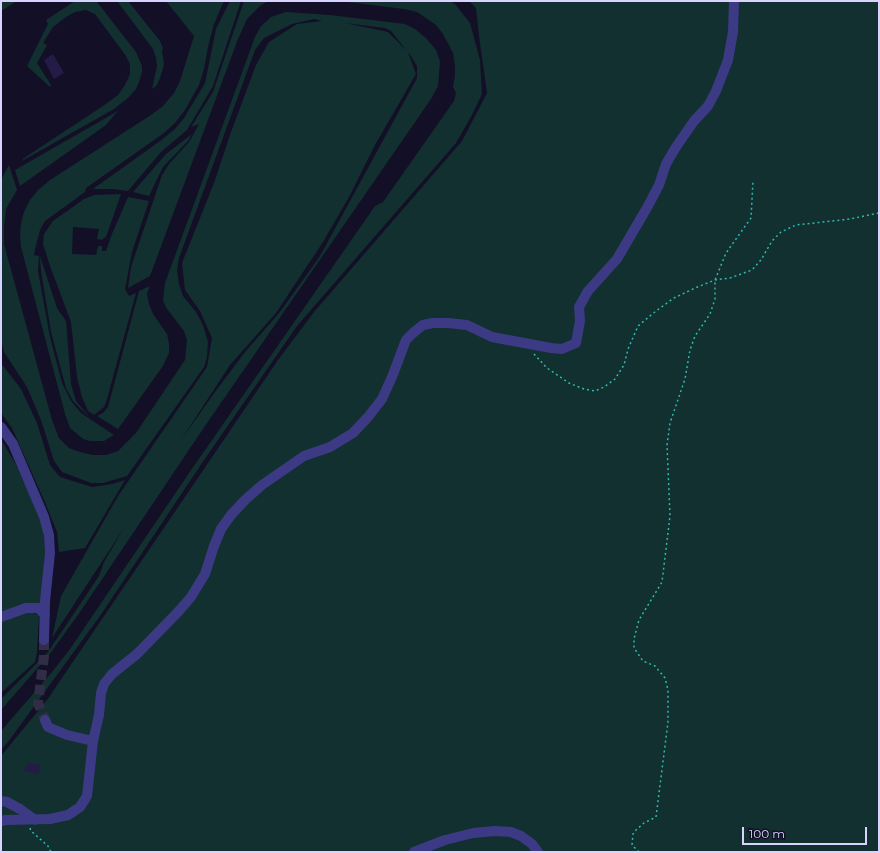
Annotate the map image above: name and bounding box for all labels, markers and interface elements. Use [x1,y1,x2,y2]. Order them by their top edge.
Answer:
scale bar [744,819,869,845]
text: 100 m [749,826,785,841]

